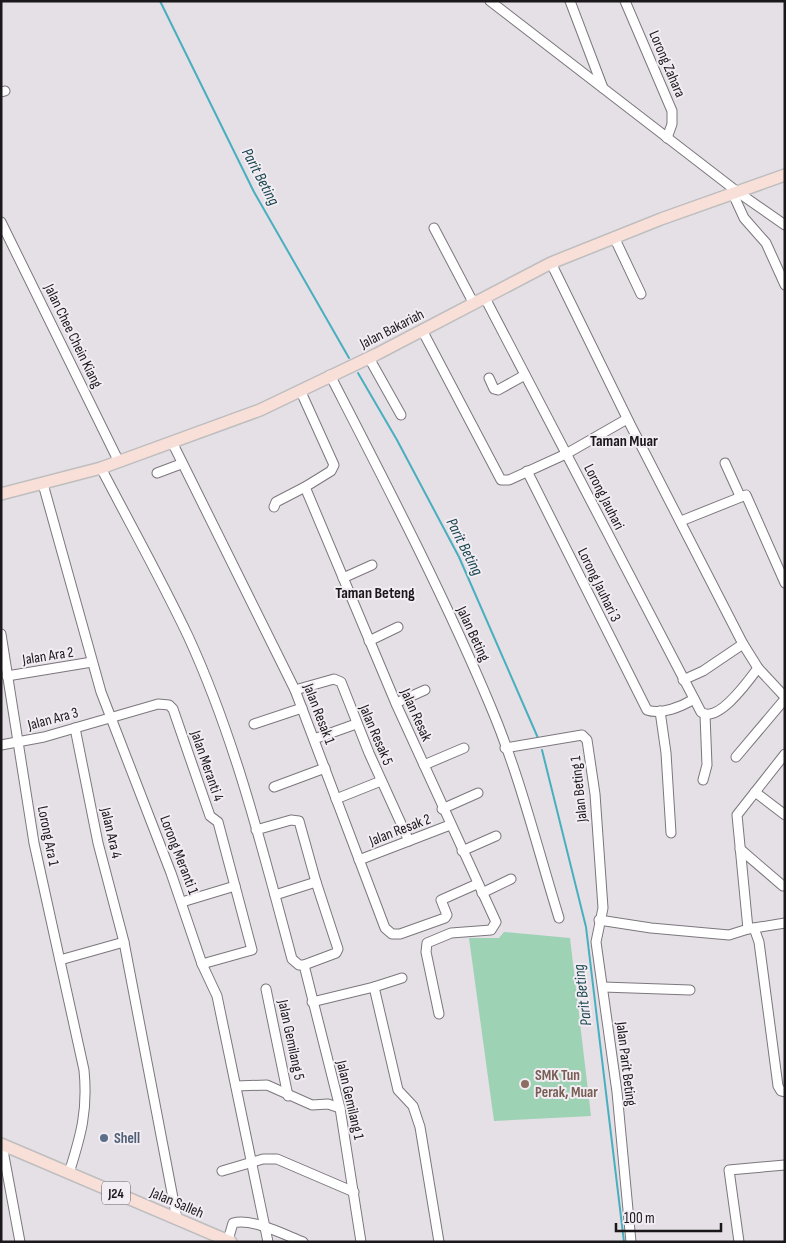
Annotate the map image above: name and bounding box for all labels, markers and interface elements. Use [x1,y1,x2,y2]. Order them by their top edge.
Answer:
street label: Lorong Zahara [644,28,690,100]
water label: Parit Beting [237,145,283,209]
street label: Jalan Chee Chein Kiang [39,280,106,391]
street label: Jalan Bakariah [356,305,427,354]
district label: Taman Muar [590,432,658,451]
street label: Lorong Jauhari [579,461,629,533]
water label: Parit Beting [441,515,487,579]
street label: Lorong Jauhari 3 [573,545,625,625]
district label: Taman Beteng [335,584,415,603]
street label: Jalan Beting [452,602,494,665]
street label: Jalan Ara 2 [20,643,75,670]
street label: Jalan Resak 1 [298,680,340,748]
street label: Jalan Resak [396,685,436,745]
street label: Jalan Resak 5 [354,701,397,768]
street label: Jalan Ara 3 [25,703,80,735]
street label: Jalan Meranti 4 [186,727,228,804]
street label: Jalan Beting 1 [566,754,592,824]
street label: Lorong Ara 1 [33,804,63,868]
street label: Jalan Ara 4 [96,805,126,860]
street label: Jalan Resak 2 [366,810,433,851]
street label: Lorong Meranti 1 [155,813,203,898]
water label: Parit Beting [570,963,596,1027]
street label: Jalan Gemilang 5 [273,997,309,1082]
street label: Jalan Parit Beting [611,1020,641,1107]
street label: Jalan Gemilang 1 [331,1058,369,1142]
place label: SMK Tun Perak, Muar [535,1066,598,1102]
marker: SMK Tun Perak, Muar [519,1078,531,1090]
place label: Shell [114,1129,140,1148]
marker: Shell [98,1132,110,1144]
road number: J24 [102,1182,130,1204]
street label: Jalan Salleh [146,1183,207,1223]
scale bar [616,1200,721,1232]
text: 100 m [624,1209,655,1228]

